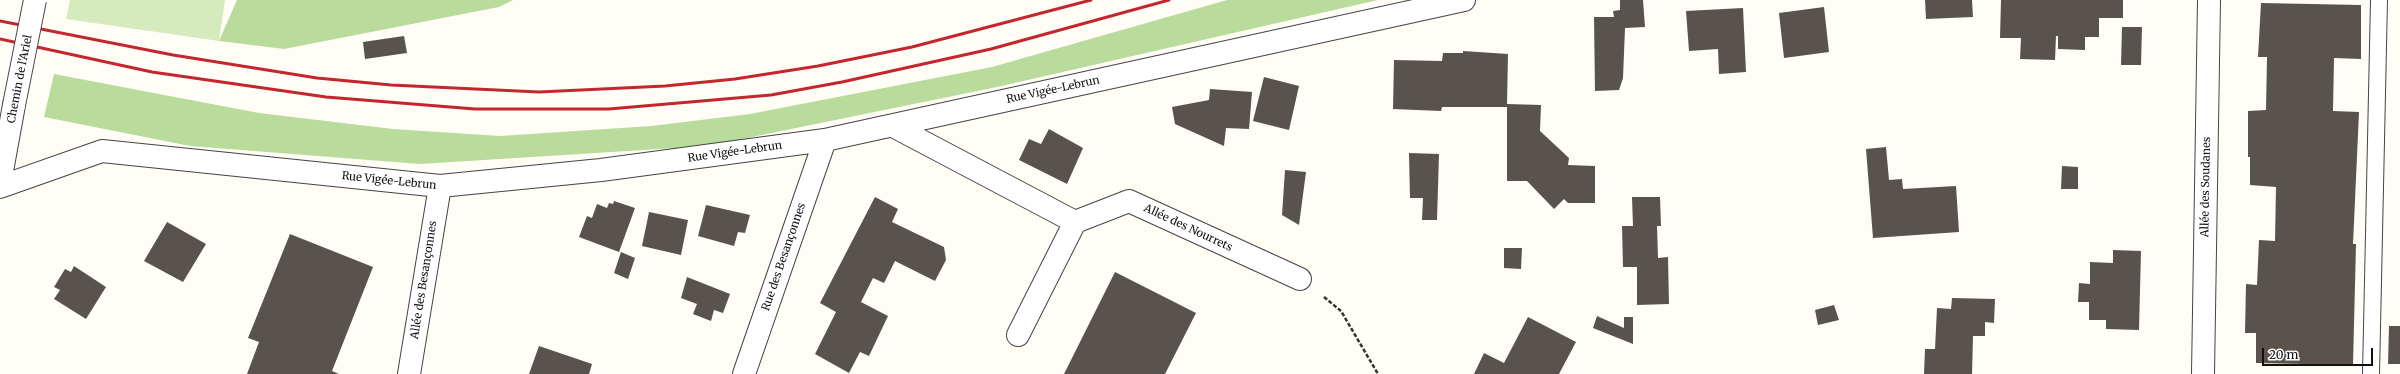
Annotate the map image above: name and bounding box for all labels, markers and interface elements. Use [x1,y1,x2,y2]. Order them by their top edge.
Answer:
street label: Chemin de l'Ariel [5,34,35,124]
street label: Rue Vigée-Lebrun [1005,74,1101,106]
street label: Allée des Soudanes [2199,137,2213,237]
street label: Rue Vigée-Lebrun [687,139,783,165]
street label: Rue Vigée-Lebrun [341,169,437,193]
street label: Rue des Besançonnes [759,201,809,313]
street label: Allée des Nourrets [1142,202,1234,254]
street label: Allée des Besançonnes [408,220,440,340]
scale bar [2264,340,2375,366]
text: 20 m [2269,347,2298,362]

